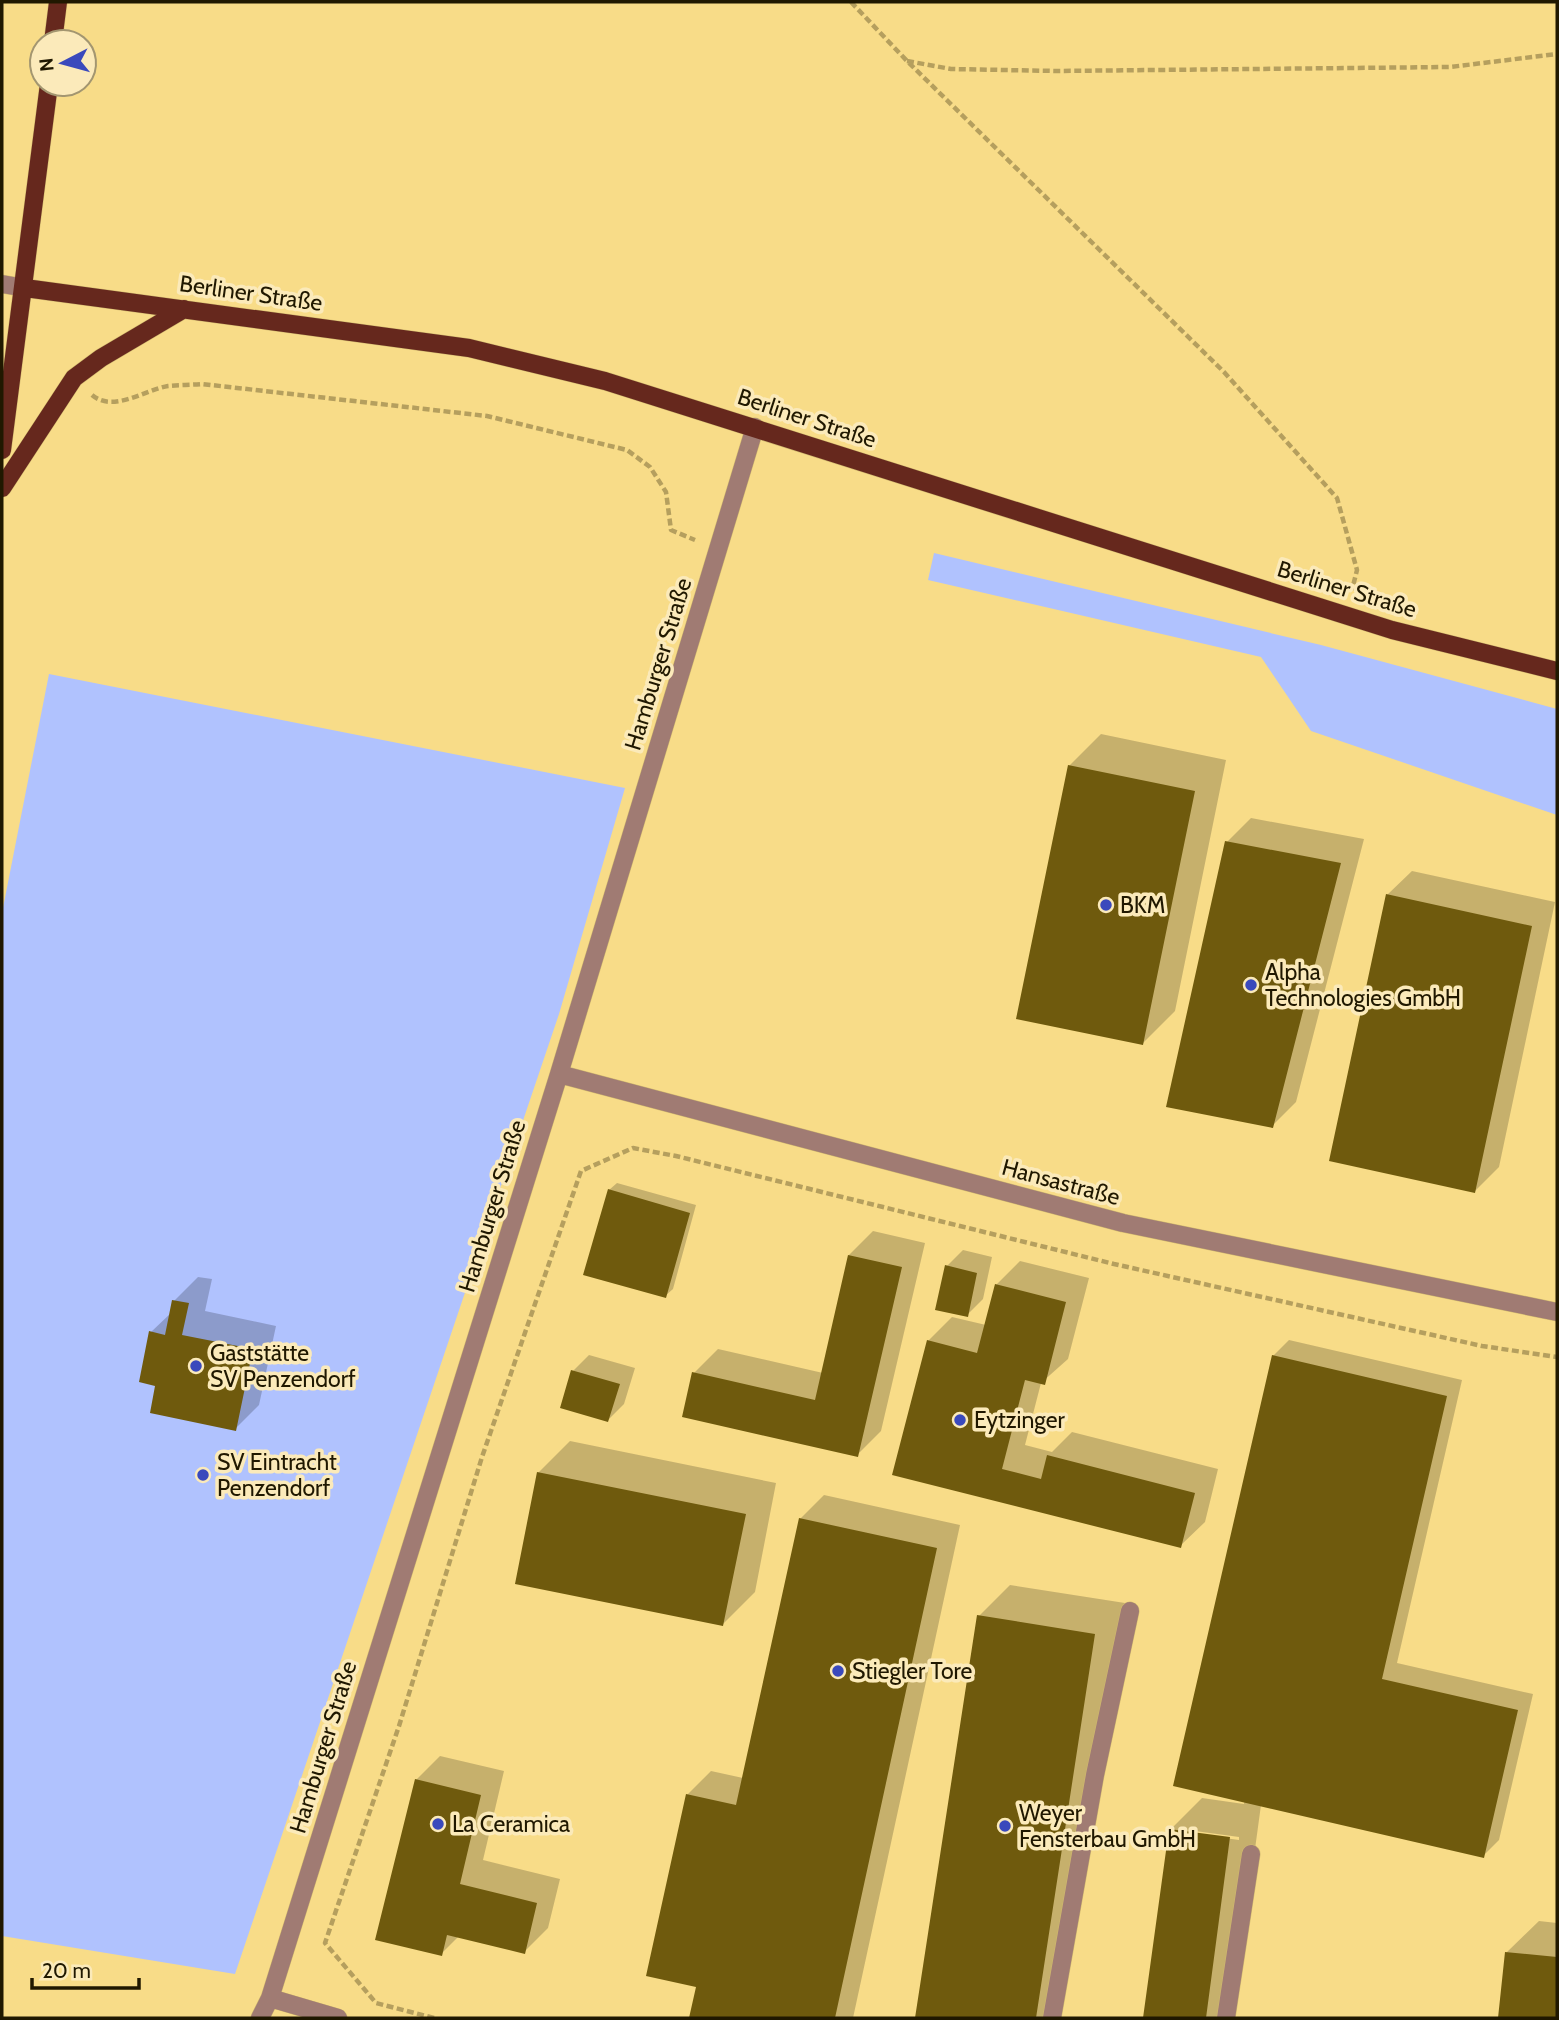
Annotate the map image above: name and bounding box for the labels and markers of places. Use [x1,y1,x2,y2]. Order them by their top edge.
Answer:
place label: BKM [1120,891,1165,919]
marker: BKM [1098,897,1114,913]
place label: Alpha Technologies GmbH [1265,958,1461,1012]
marker: Alpha Technologies GmbH [1243,977,1259,993]
place label: Gaststätte SV Penzendorf [210,1339,356,1393]
marker: Gaststätte SV Penzendorf [188,1358,204,1374]
place label: Eytzinger [974,1406,1066,1434]
marker: Eytzinger [952,1412,968,1428]
place label: SV Eintracht Penzendorf [217,1448,337,1502]
marker: SV Eintracht Penzendorf [195,1467,211,1483]
place label: Stiegler Tore [852,1657,973,1685]
marker: Stiegler Tore [830,1663,846,1679]
place label: Weyer Fensterbau GmbH [1019,1799,1196,1853]
place label: La Ceramica [452,1810,570,1838]
marker: La Ceramica [430,1816,446,1832]
marker: Weyer Fensterbau GmbH [997,1818,1013,1834]

